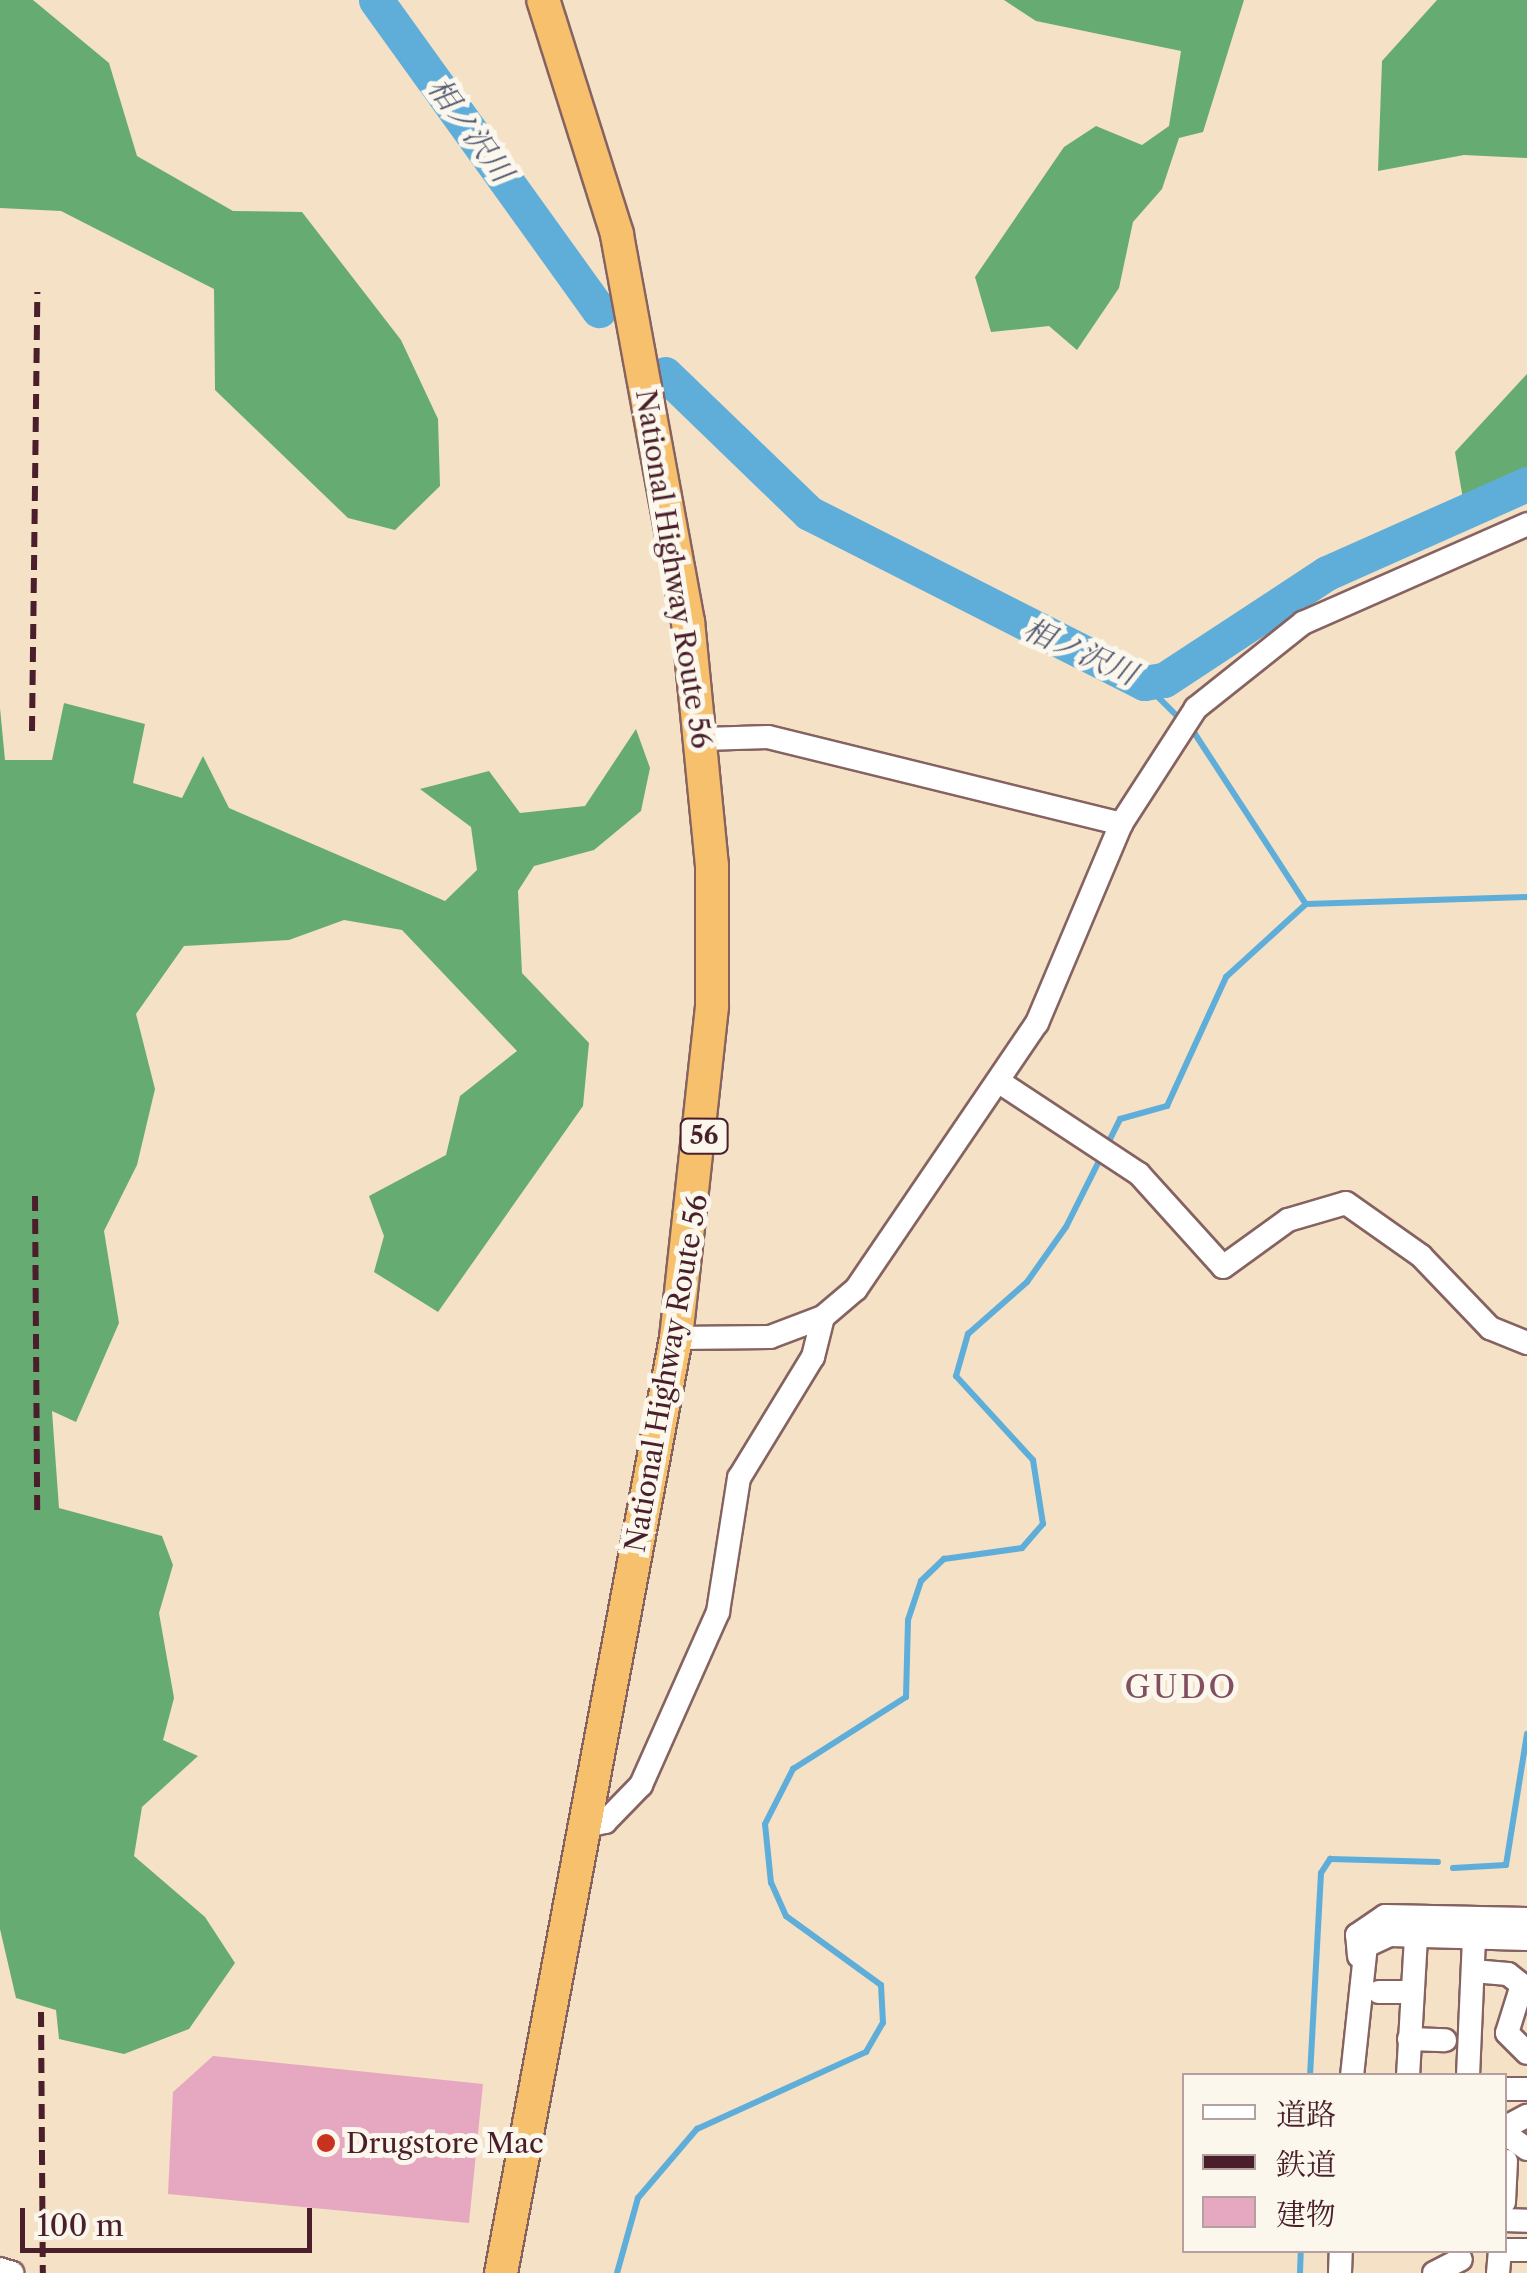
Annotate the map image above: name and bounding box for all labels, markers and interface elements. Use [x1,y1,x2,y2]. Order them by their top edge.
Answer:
water label: 相ノ沢川 [420,71,520,189]
street label: National Highway Route 56 [629,387,719,751]
water label: 相ノ沢川 [1018,611,1142,693]
road number: 56 [679,1116,729,1156]
street label: National Highway Route 56 [618,1191,714,1555]
district label: GUDO [1124,1668,1238,1706]
legend [1182,2073,1507,2253]
text: 道路 [1276,2096,1336,2133]
place label: Drugstore Mac [346,2126,544,2160]
marker: Drugstore Mac [315,2132,337,2154]
text: 鉄道 [1276,2146,1336,2183]
scale bar [25,2188,318,2250]
text: 建物 [1276,2196,1336,2233]
text: 100 m [37,2207,124,2244]

